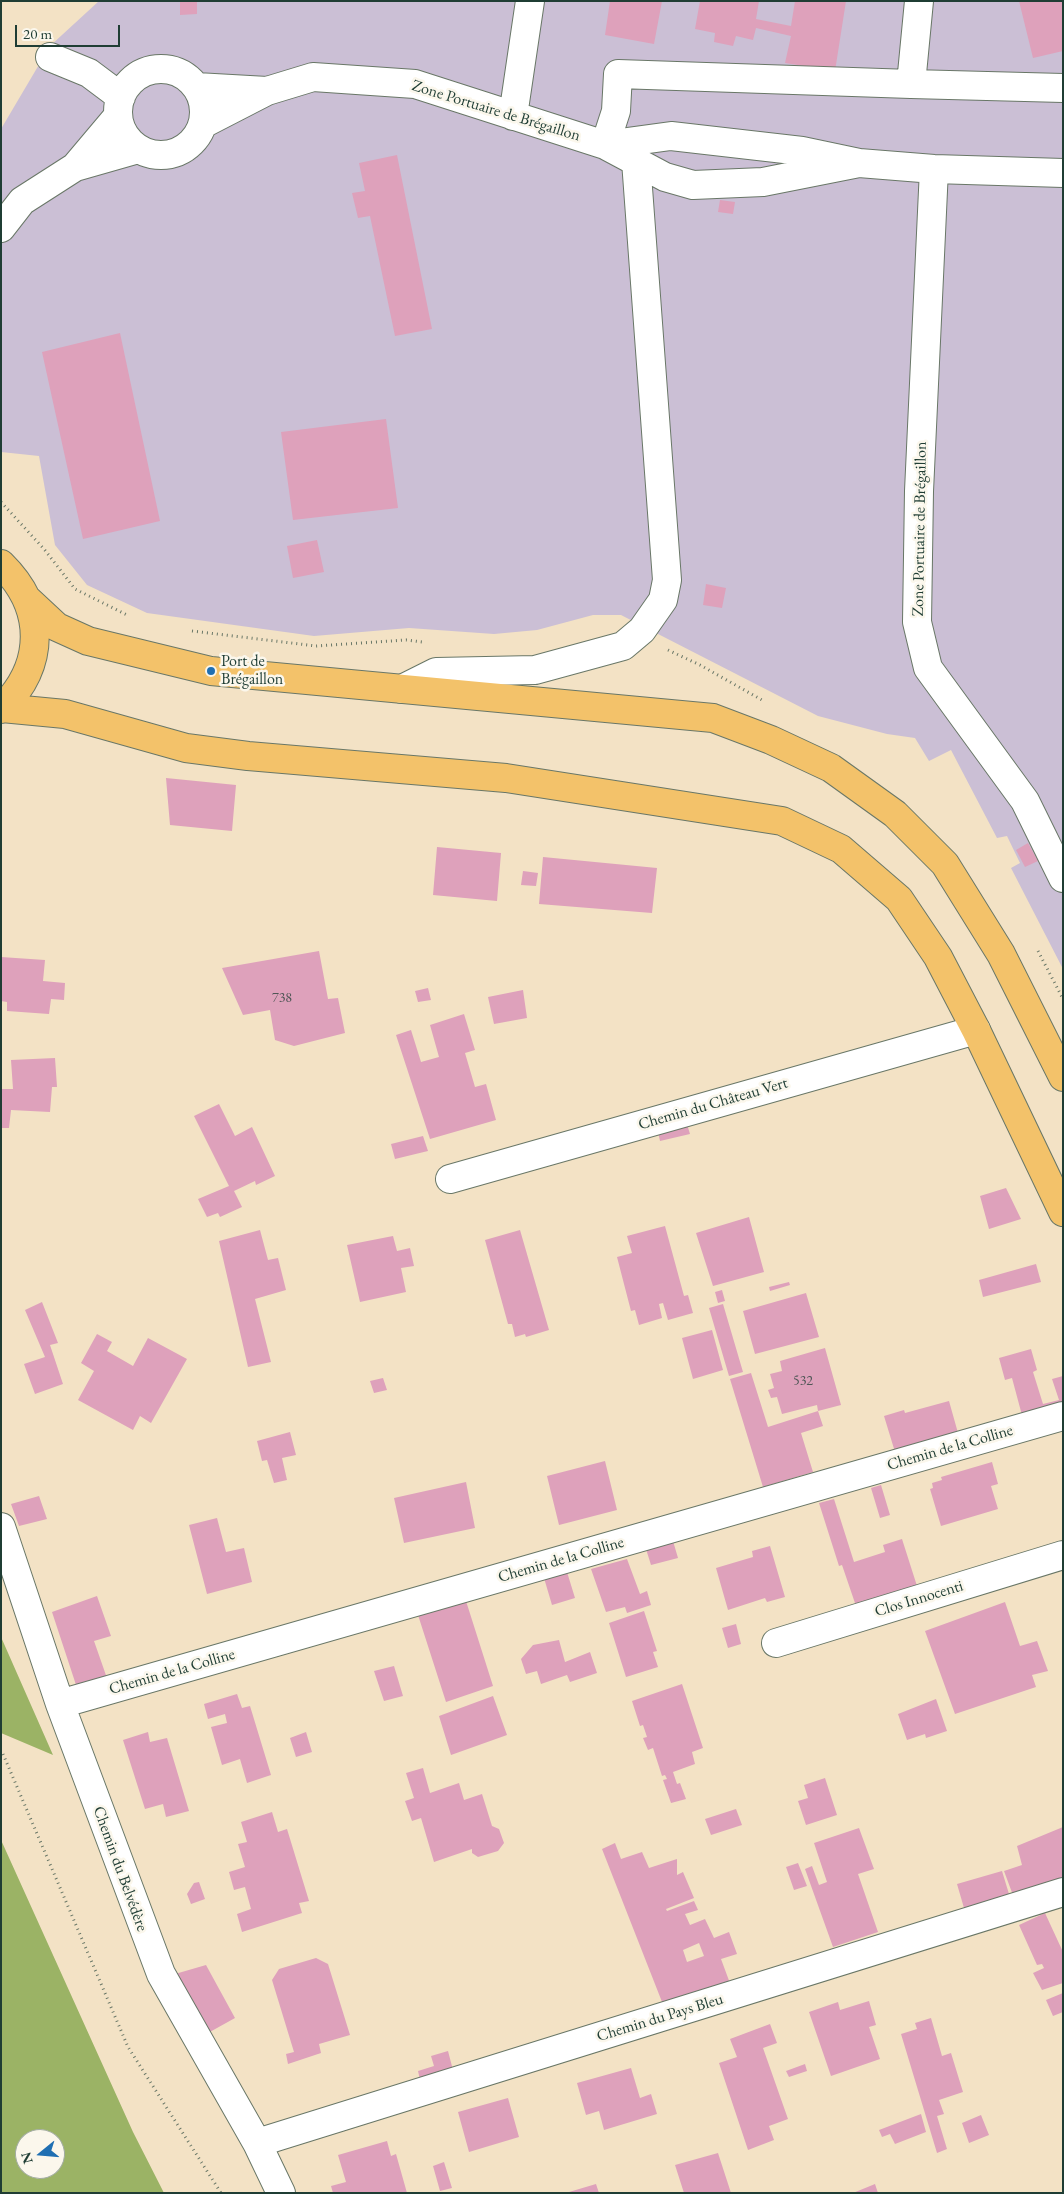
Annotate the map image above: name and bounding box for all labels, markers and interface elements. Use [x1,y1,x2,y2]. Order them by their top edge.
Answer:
scale bar [18,15,122,47]
text: 20 m [23,24,52,43]
street label: Zone Portuaire de Brégaillon [409,76,583,146]
street label: Zone Portuaire de Brégaillon [909,441,931,617]
place label: Port de Brégaillon [221,652,283,690]
marker: Port de Brégaillon [205,665,217,677]
house number: 738 [272,990,292,1006]
street label: Chemin du Château Vert [636,1073,790,1135]
house number: 532 [793,1373,813,1389]
street label: Chemin de la Colline [885,1421,1015,1475]
street label: Chemin de la Colline [496,1533,626,1587]
street label: Clos Innocenti [872,1576,966,1622]
street label: Chemin de la Colline [107,1645,237,1699]
street label: Chemin du Belvédère [88,1804,152,1934]
street label: Chemin du Pays Bleu [594,1990,726,2046]
north arrow [15,2129,65,2179]
text: N [16,2150,37,2166]

